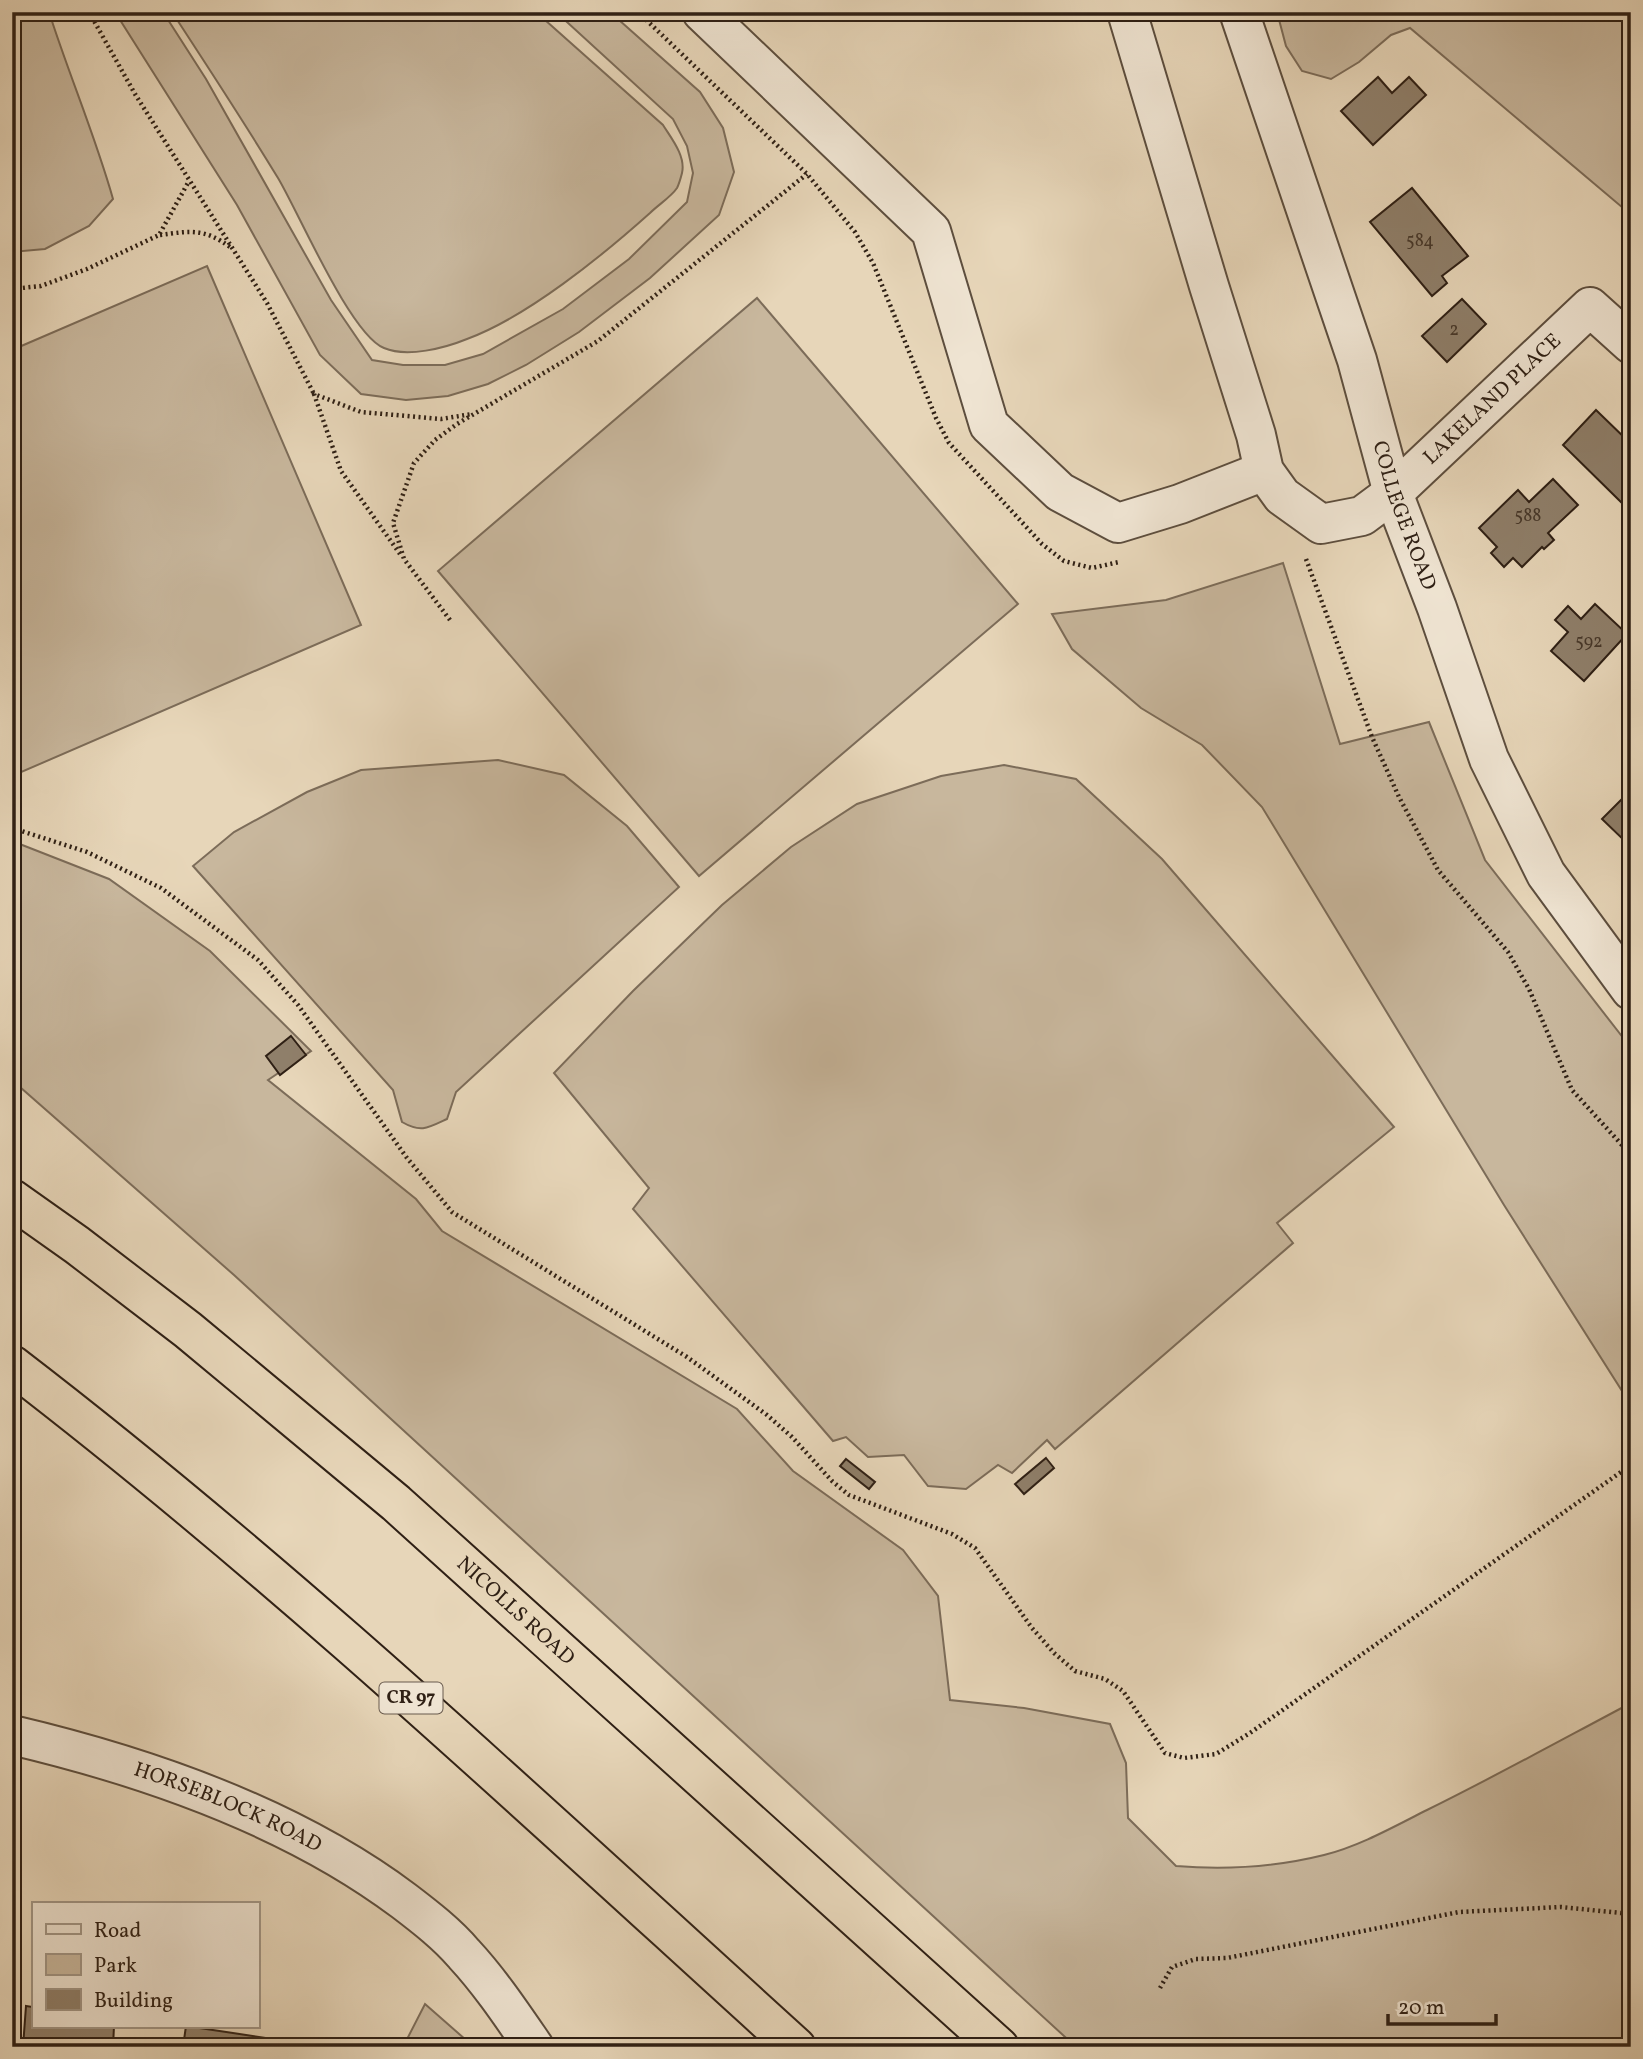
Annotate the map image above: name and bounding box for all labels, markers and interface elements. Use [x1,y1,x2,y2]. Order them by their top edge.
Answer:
house number: 584 [1406,229,1434,254]
house number: 2 [1449,318,1459,343]
street label: LAKELAND PLACE [1417,327,1568,471]
street label: COLLEGE ROAD [1365,438,1443,594]
house number: 588 [1515,504,1541,529]
house number: 592 [1575,630,1603,655]
street label: NICOLLS ROAD [450,1550,581,1672]
road number: CR 97 [380,1682,442,1714]
street label: HORSEBLOCK ROAD [130,1755,327,1860]
legend [32,1902,259,2028]
text: Road [94,1917,141,1946]
text: Park [94,1952,137,1981]
scale bar [1388,1982,1496,2026]
text: Building [94,1987,173,2016]
text: 20 m [1398,1994,1444,2023]

